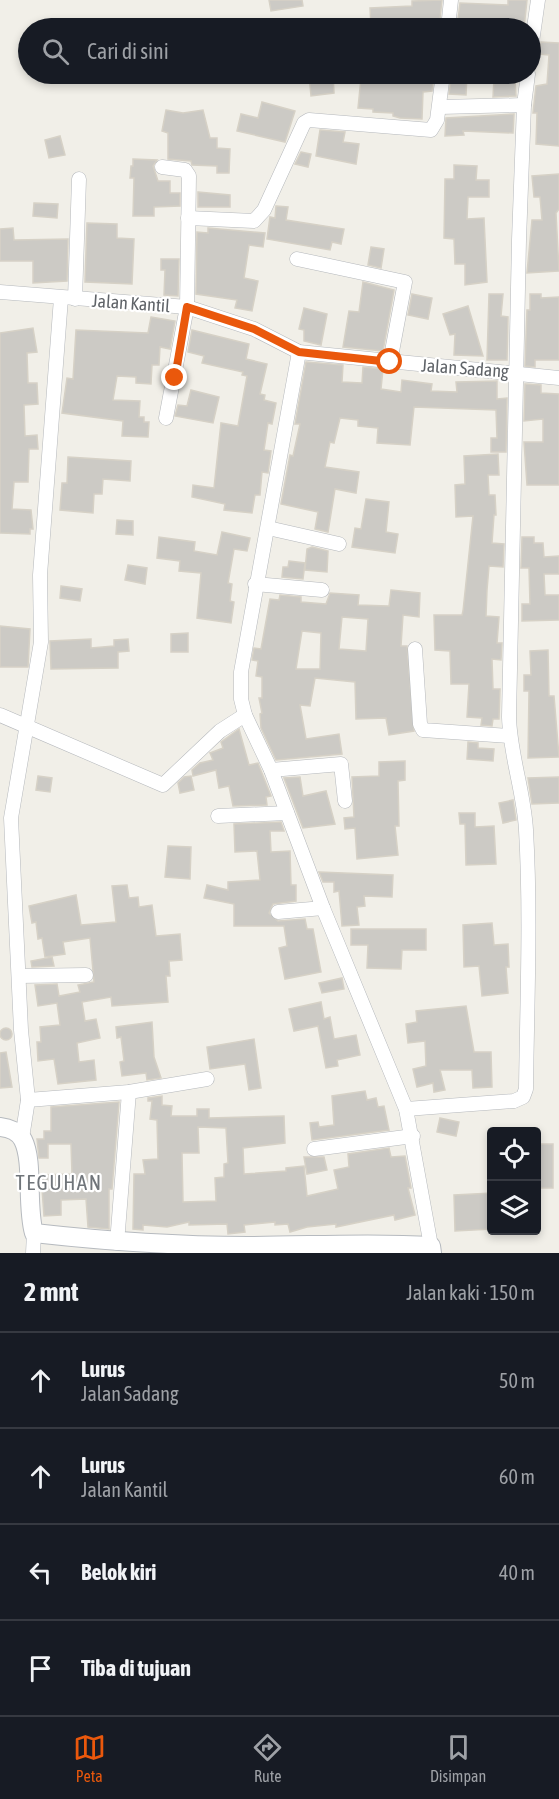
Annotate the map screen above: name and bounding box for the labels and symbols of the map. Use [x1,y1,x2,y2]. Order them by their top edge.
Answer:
street label: Jalan Kantil [91,290,171,316]
route start [376,348,402,374]
street label: Jalan Sadang [420,354,510,382]
route end [161,364,187,390]
district label: TEGUHAN [15,1170,103,1194]

